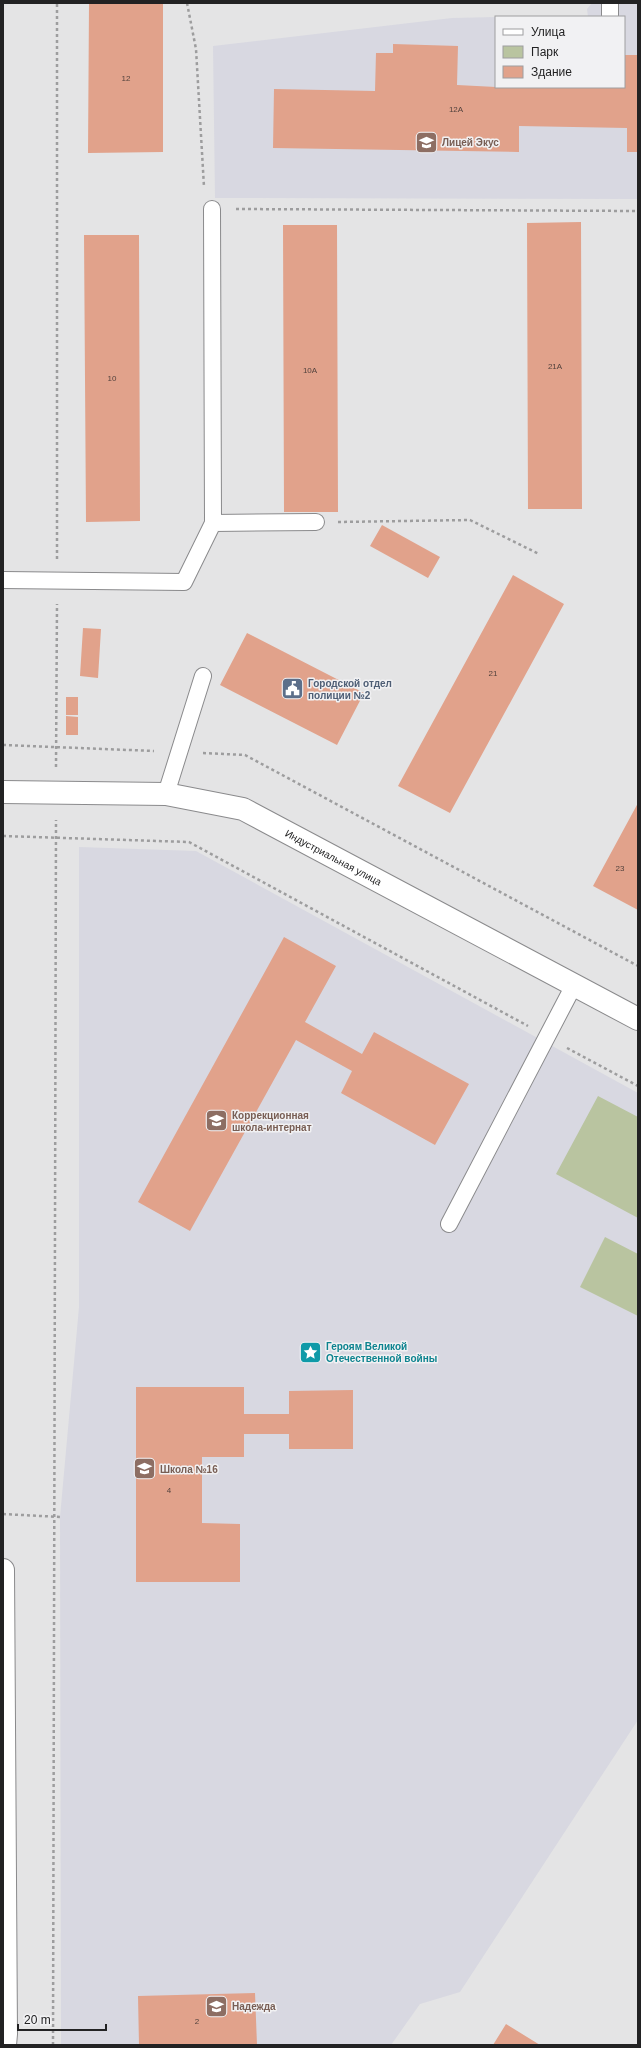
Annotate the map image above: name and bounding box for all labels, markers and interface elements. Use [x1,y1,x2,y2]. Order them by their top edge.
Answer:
legend [495,16,625,88]
text: Улица [531,25,565,39]
text: Парк [531,45,559,59]
text: Здание [531,65,572,79]
house number: 12 [122,74,131,83]
house number: 12А [449,105,464,114]
school or university icon: Лицей Экус [413,129,439,155]
place label: Лицей Экус [442,137,499,148]
house number: 21А [548,362,563,371]
house number: 10А [303,366,318,375]
house number: 10 [108,374,117,383]
house number: 21 [489,669,498,678]
public building icon: Городской отдел полиции №2 [279,676,305,702]
place label: Городской отдел полиции №2 [308,678,392,701]
street label: Индустриальная улица [283,827,384,888]
house number: 23 [616,864,625,873]
school or university icon: Коррекционная школа-интернат [204,1108,230,1134]
place label: Коррекционная школа-интернат [232,1110,312,1133]
place icon: Героям Великой Отечественной войны [297,1339,323,1365]
place label: Героям Великой Отечественной войны [326,1341,437,1364]
school or university icon: Школа №16 [132,1456,158,1482]
place label: Школа №16 [160,1464,218,1475]
house number: 4 [167,1486,172,1495]
school or university icon: Надежда [204,1993,230,2019]
place label: Надежда [232,2001,276,2012]
scale bar [18,2006,106,2032]
text: 20 m [24,2013,51,2027]
house number: 2 [195,2017,200,2026]

